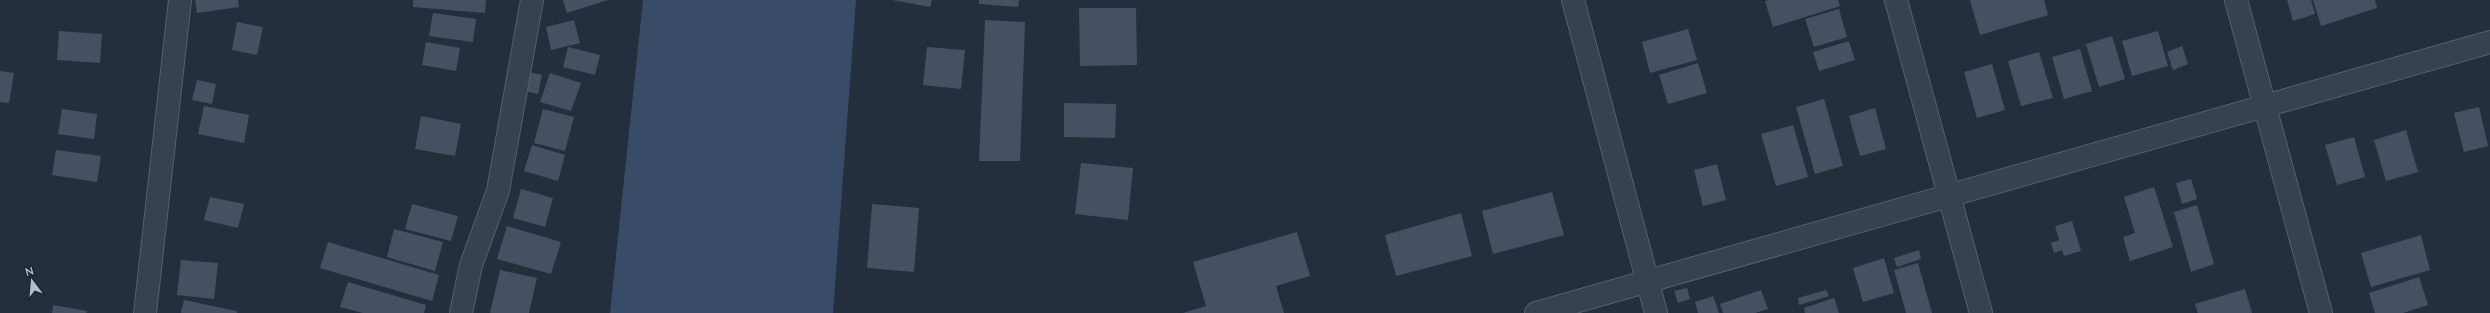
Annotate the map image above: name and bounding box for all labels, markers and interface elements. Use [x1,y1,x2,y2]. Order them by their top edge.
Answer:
north arrow [12,261,52,301]
text: N [23,264,35,280]

